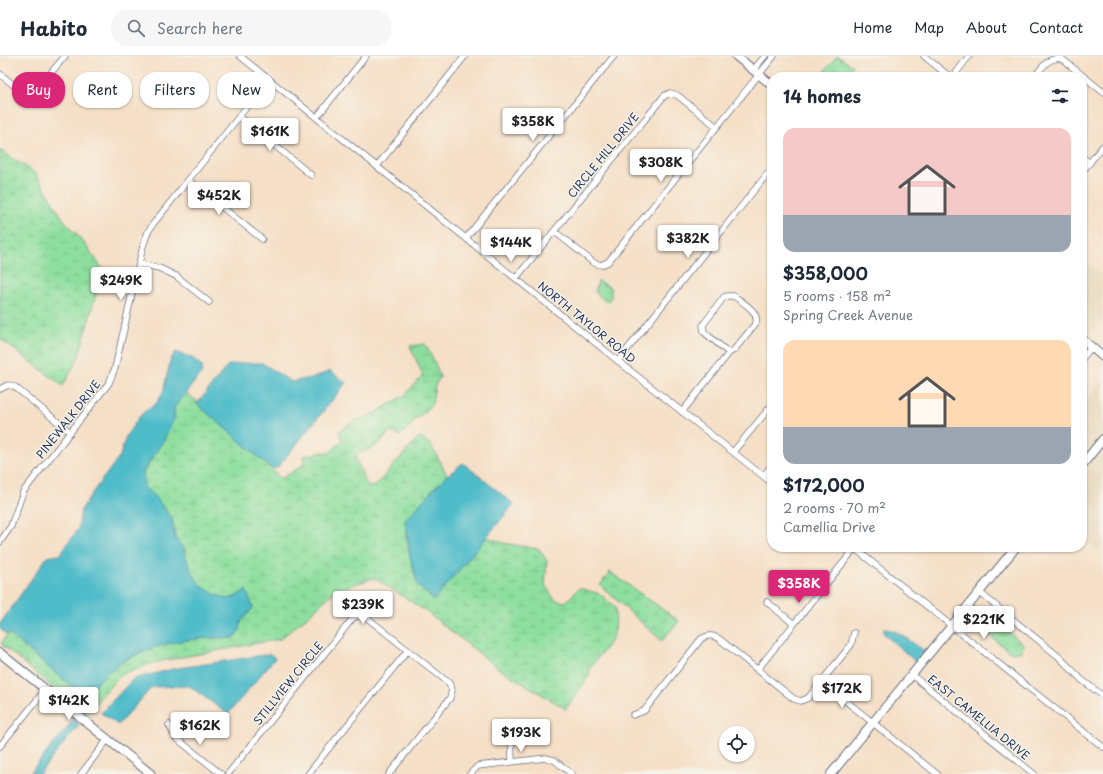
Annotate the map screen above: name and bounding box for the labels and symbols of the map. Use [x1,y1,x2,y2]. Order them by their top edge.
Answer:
pin: $358K [505,108,561,142]
street label: CIRCLE HILL DRIVE [563,109,643,201]
pin: $161K [242,118,298,152]
pin: $308K [633,149,689,183]
pin: $452K [191,182,247,216]
pin: $382K [660,225,716,259]
pin: $144K [483,229,539,263]
pin: $249K [93,267,149,301]
street label: NORTH TAYLOR ROAD [534,277,640,367]
street label: PINEWALK DRIVE [32,376,104,462]
pin: $358K [771,570,827,604]
pin: $239K [335,591,391,625]
pin: $221K [956,606,1012,640]
street label: STILLVIEW CIRCLE [249,637,327,728]
street label: EAST CAMELLIA DRIVE [924,670,1034,764]
pin: $172K [814,675,870,709]
pin: $142K [41,687,97,721]
pin: $162K [172,712,228,746]
pin: $193K [493,719,549,753]

